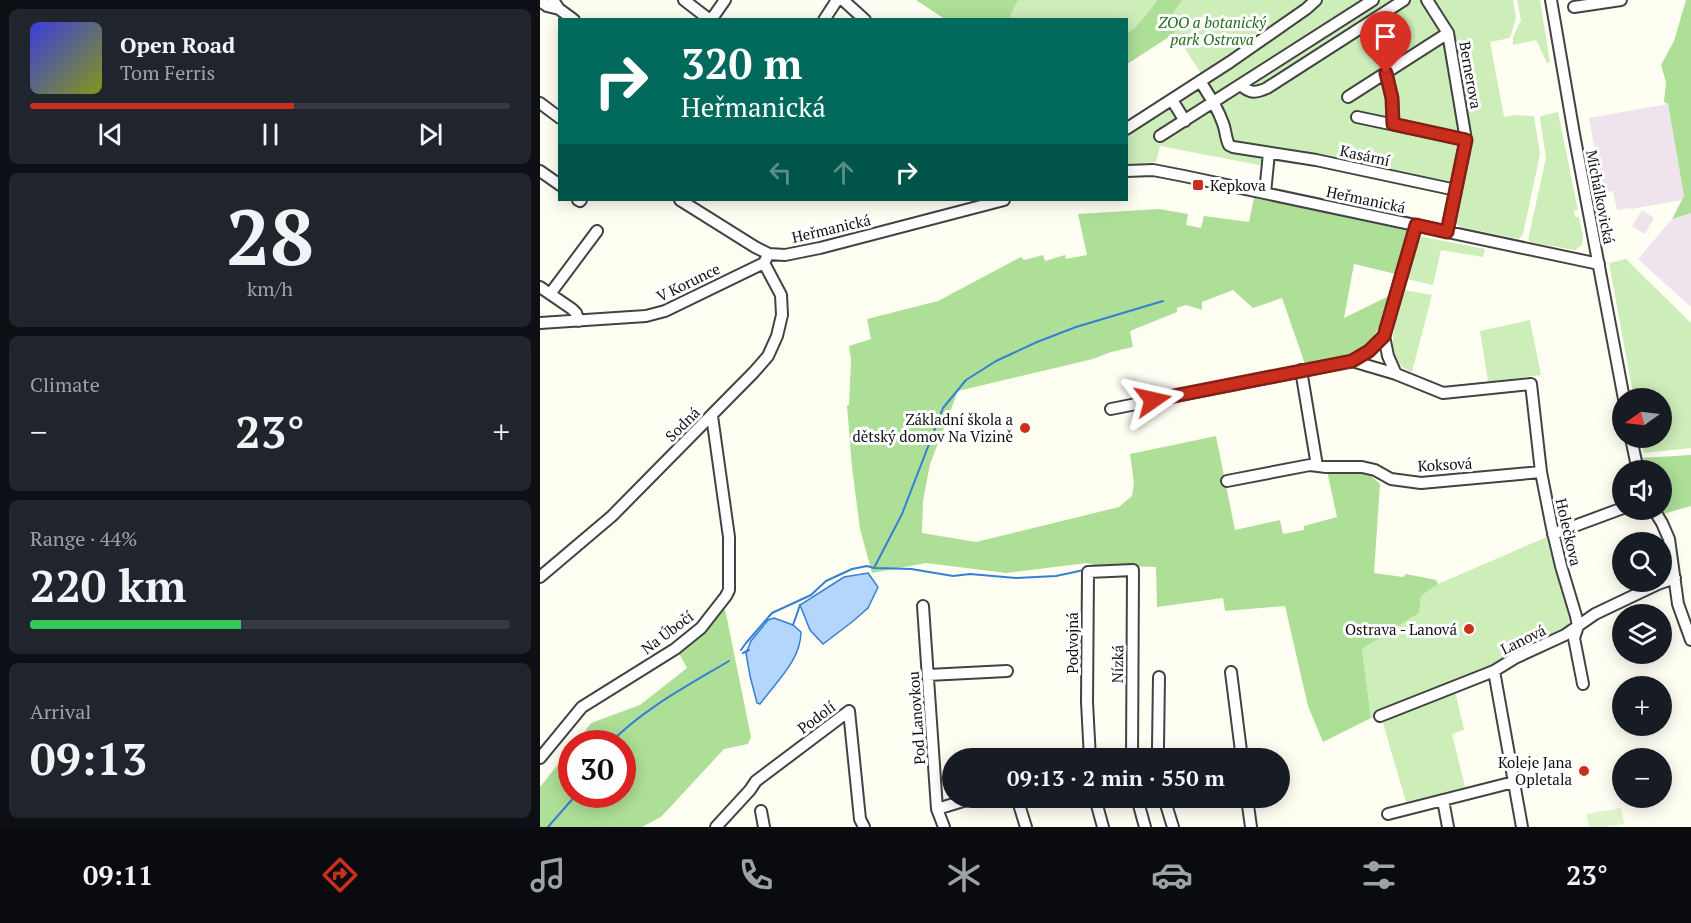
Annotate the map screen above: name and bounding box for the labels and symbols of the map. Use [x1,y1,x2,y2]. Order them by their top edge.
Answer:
pin [1360,11,1411,73]
park label: ZOO a botanický park Ostrava [1158,12,1267,49]
street label: Bernerova [1455,40,1487,111]
street label: Kasární [1338,140,1392,170]
street label: Michálkovická [1582,148,1620,246]
place label: Kepkova [1210,175,1266,195]
marker: Kepkova [1191,178,1205,192]
street label: Heřmanická [1325,181,1408,217]
street label: Heřmanická [790,209,873,247]
street label: V Korunce [653,258,723,306]
position arrow [1121,368,1185,432]
north arrow [1612,388,1672,448]
street label: Sodná [660,402,704,446]
place label: Základní škola a dětský domov Na Vizině [852,409,1013,446]
marker: Základní škola a dětský domov Na Vizině [1018,421,1032,435]
street label: Koksová [1417,453,1473,475]
street label: Holečkova [1551,496,1587,568]
street label: Na Úbočí [637,606,697,658]
street label: Podvojná [1062,612,1082,674]
place label: Ostrava - Lanová [1345,619,1457,639]
street label: Lanová [1497,619,1549,658]
marker: Ostrava - Lanová [1462,622,1476,636]
street label: Nízká [1107,644,1127,683]
street label: Pod Lanovkou [903,670,929,765]
street label: Podolí [793,696,839,738]
speed limit sign: 30 [558,730,636,808]
place label: Koleje Jana Opletala [1498,752,1572,789]
marker: Koleje Jana Opletala [1577,764,1591,778]

